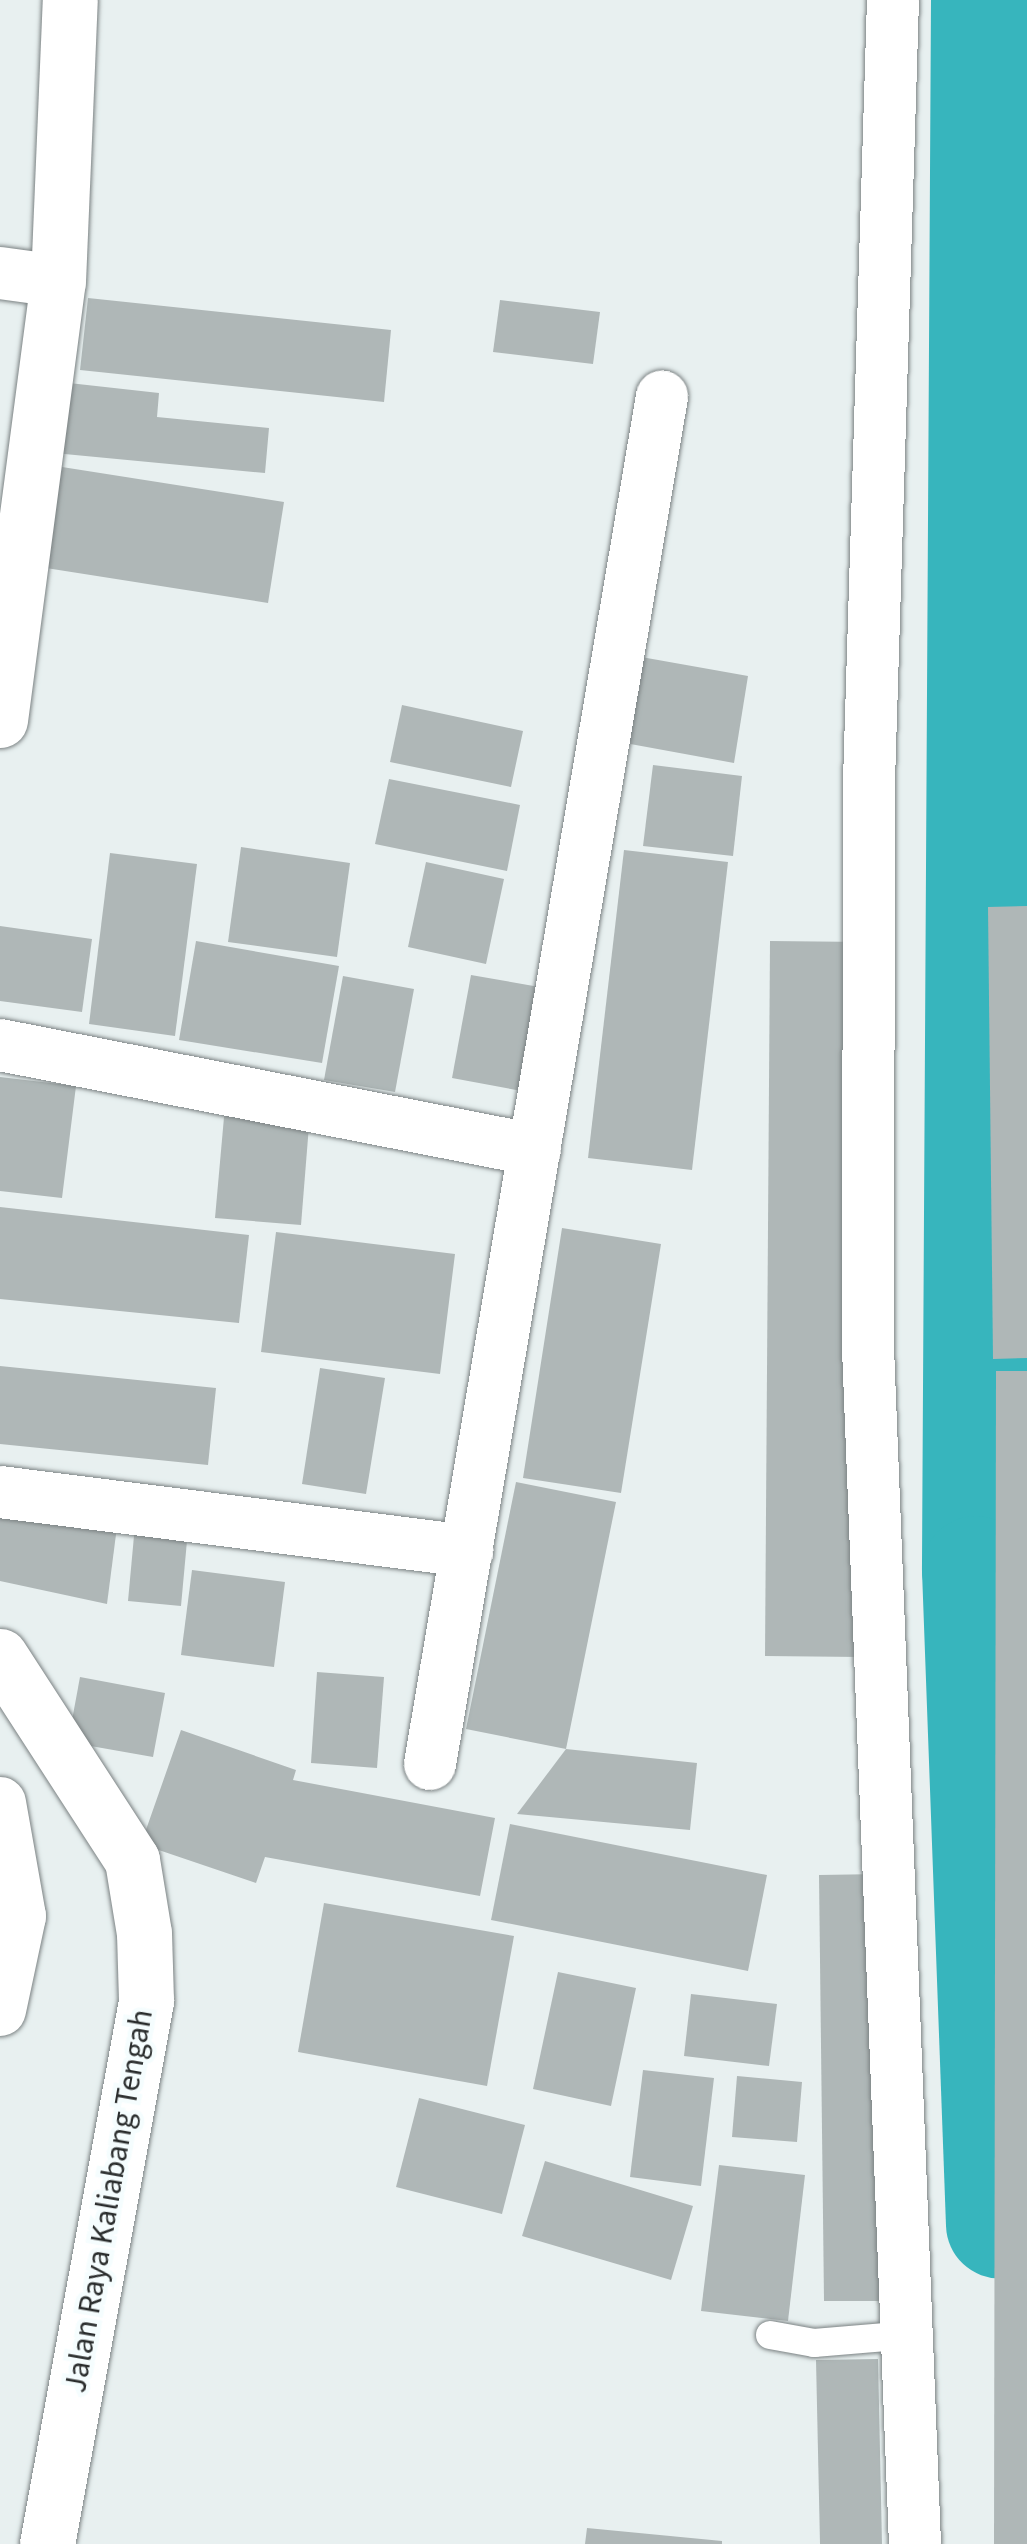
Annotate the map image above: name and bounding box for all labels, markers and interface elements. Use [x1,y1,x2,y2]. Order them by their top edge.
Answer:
street label: Jalan Raya Kaliabang Tengah [56,2006,162,2396]

